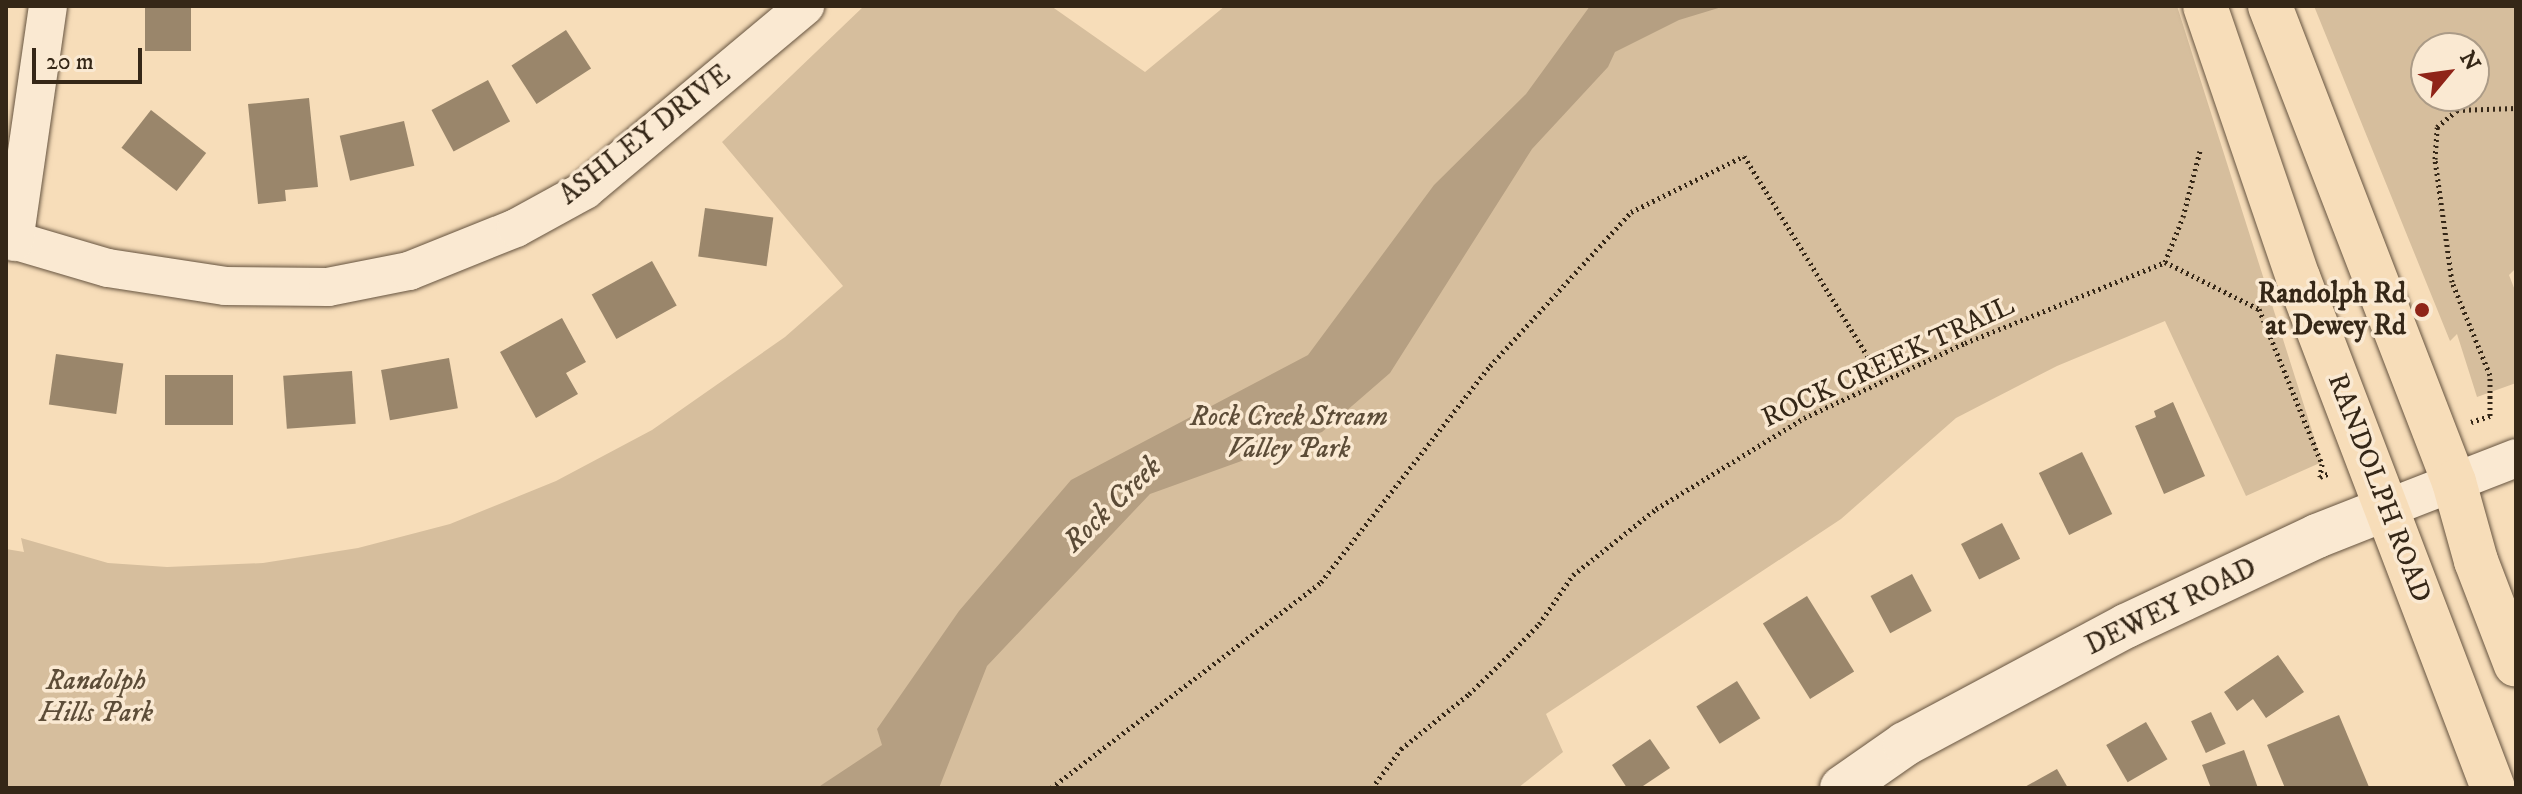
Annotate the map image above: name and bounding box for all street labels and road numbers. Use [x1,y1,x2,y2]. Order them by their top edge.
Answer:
street label: ASHLEY DRIVE [553,58,737,212]
street label: ROCK CREEK TRAIL [1757,289,2019,435]
street label: RANDOLPH ROAD [2320,369,2438,607]
street label: DEWEY ROAD [2080,551,2262,663]

